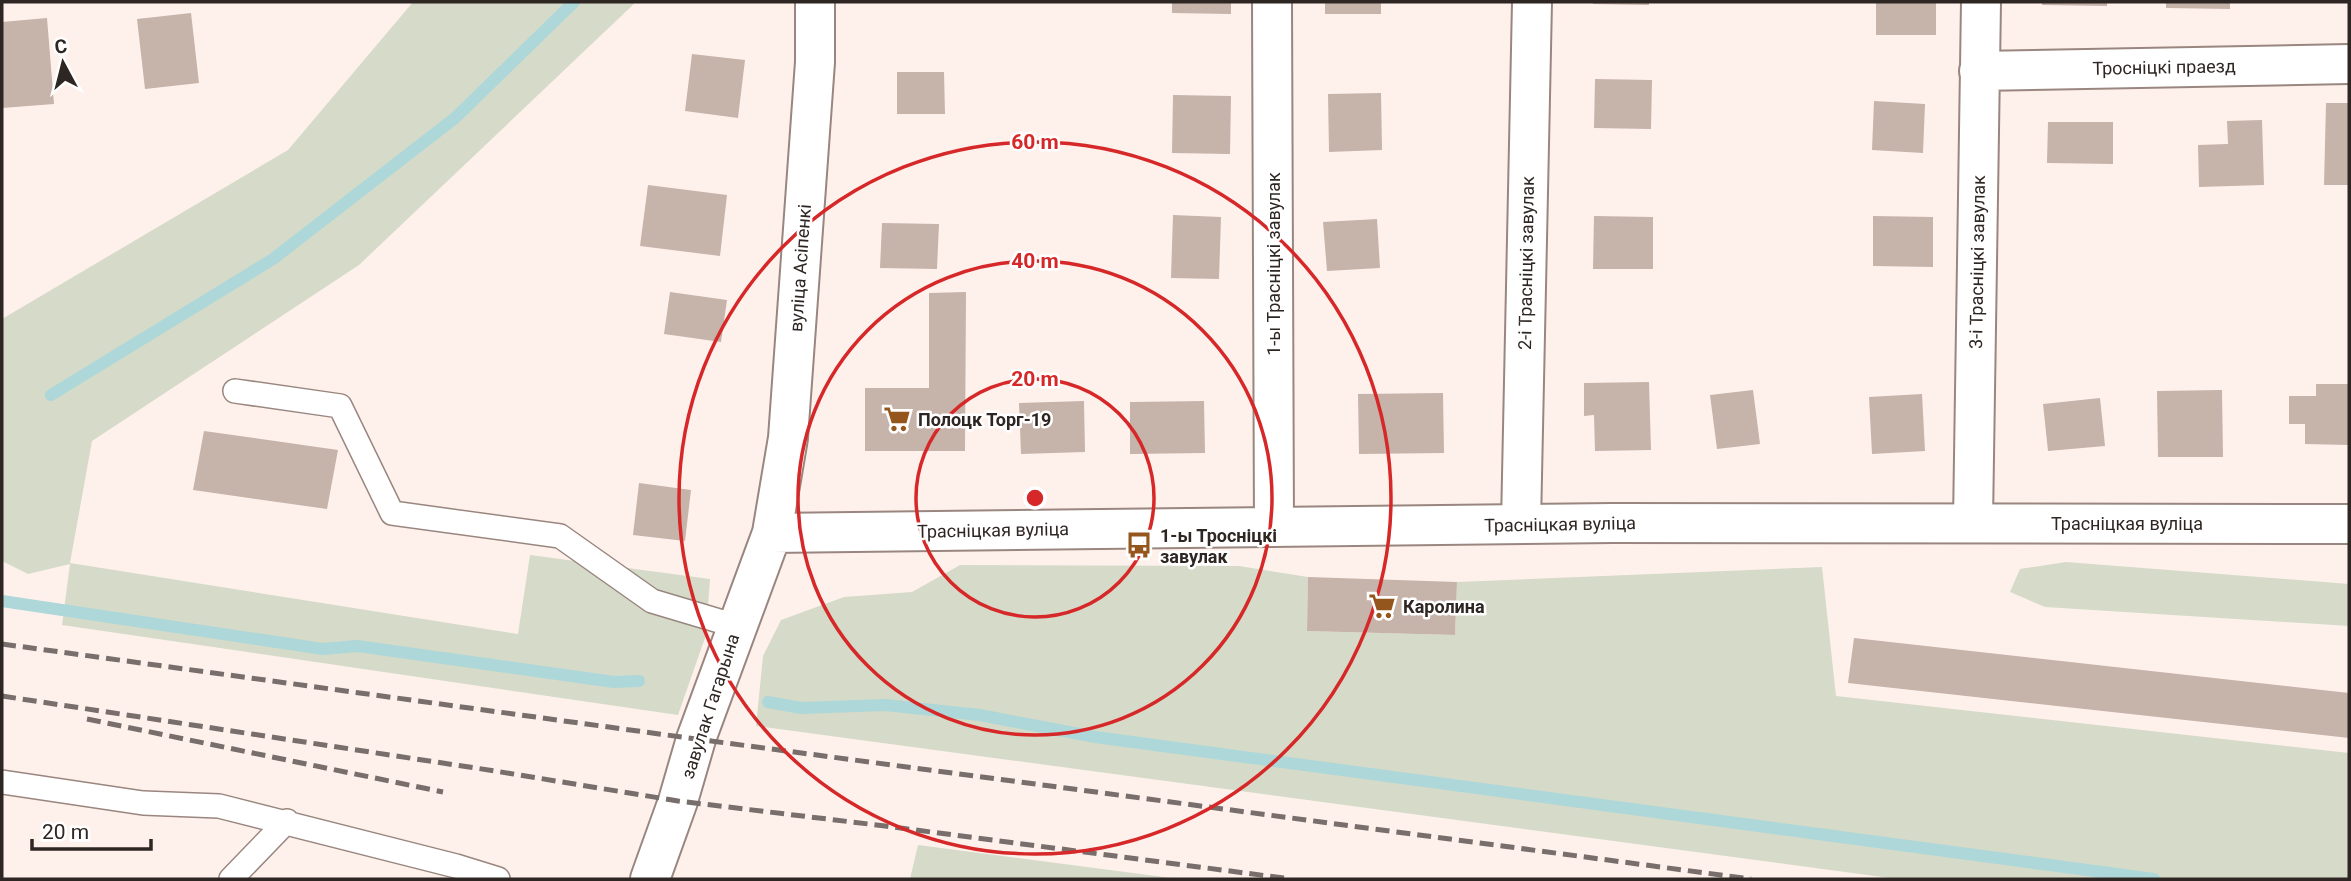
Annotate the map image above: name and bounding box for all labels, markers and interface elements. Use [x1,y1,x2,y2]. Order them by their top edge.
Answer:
north arrow [28,28,98,98]
text: С [53,34,69,59]
street label: Тросніцкі праезд [2092,55,2236,79]
text: 60 m [1011,130,1059,154]
street label: 1-ы Трасніцкі завулак [1263,172,1284,356]
street label: 3-і Трасніцкі завулак [1965,175,1989,349]
street label: 2-і Трасніцкі завулак [1514,176,1538,350]
street label: вуліца Асіпенкі [785,203,815,333]
text: 40 m [1011,249,1059,273]
text: 20 m [1011,367,1059,391]
supermarket icon: Полоцк Торг-19 [882,404,912,434]
place label: Полоцк Торг-19 [918,409,1051,430]
centre of rings [1023,486,1047,510]
street label: Трасніцкая вуліца [1484,512,1636,536]
street label: Трасніцкая вуліца [2051,513,2203,534]
street label: Трасніцкая вуліца [917,518,1069,542]
place label: 1-ы Тросніцкі завулак [1160,525,1277,567]
bus stop icon: 1-ы Тросніцкі завулак [1124,530,1154,560]
supermarket icon: Каролина [1367,591,1397,621]
place label: Каролина [1403,596,1485,617]
street label: завулак Гагарына [677,631,743,781]
scale bar [32,808,150,852]
text: 20 m [42,820,89,844]

